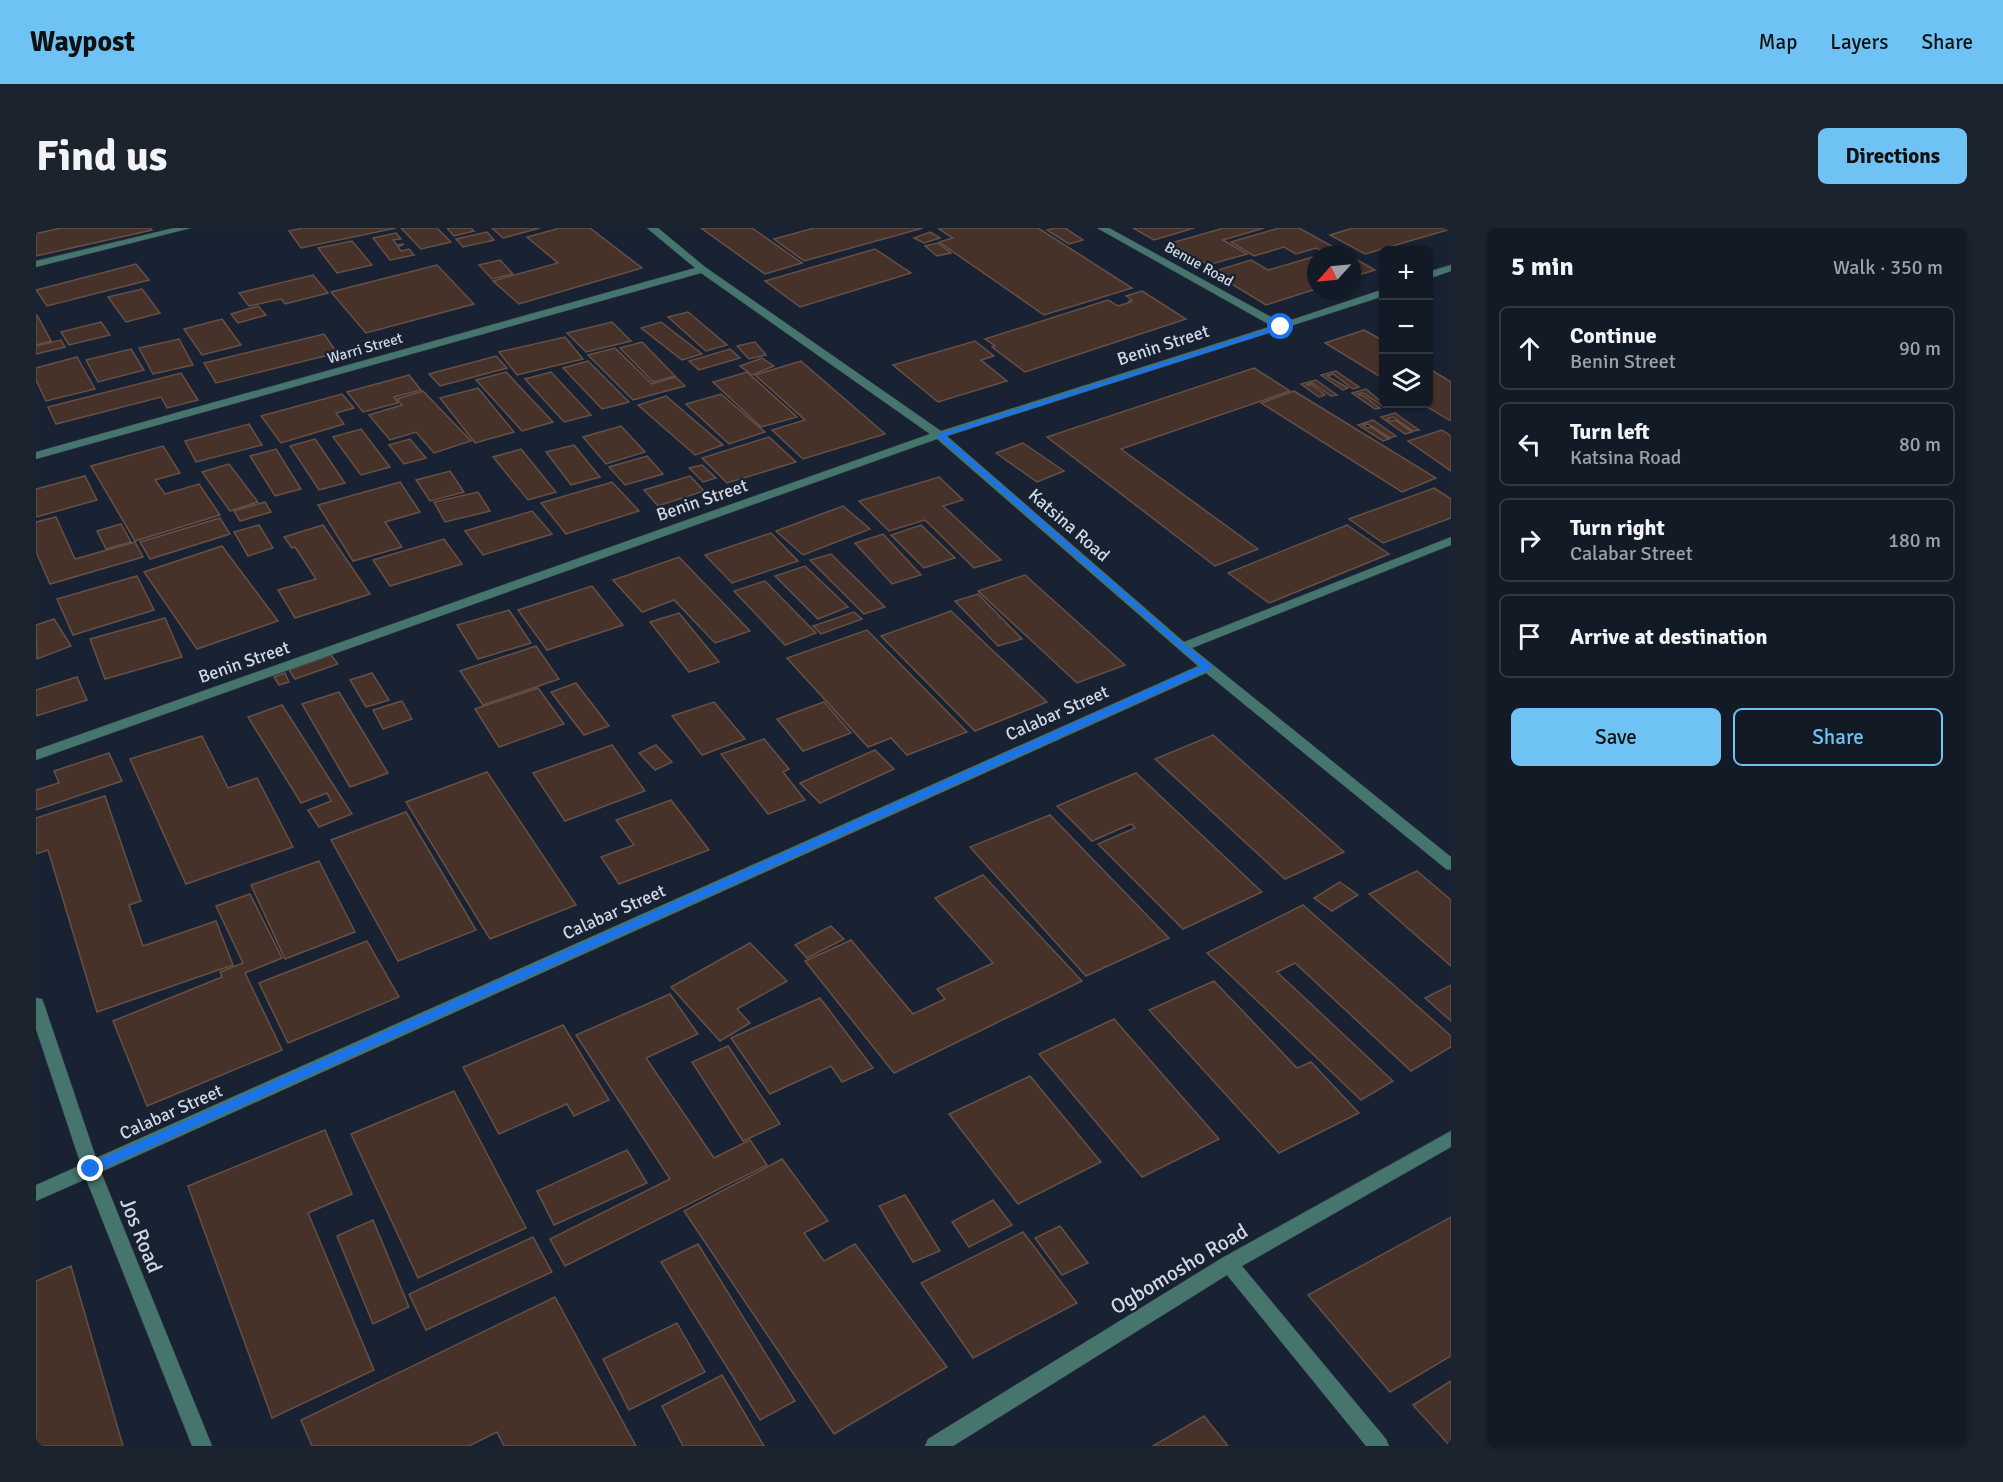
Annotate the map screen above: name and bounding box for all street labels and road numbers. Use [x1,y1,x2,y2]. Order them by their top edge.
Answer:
street label: Benue Road [1161,238,1237,290]
street label: Benin Street [1114,320,1212,370]
street label: Warri Street [325,329,405,367]
street label: Benin Street [653,474,751,526]
street label: Katsina Road [1024,484,1114,566]
street label: Benin Street [195,636,293,688]
street label: Calabar Street [1002,680,1112,746]
street label: Calabar Street [559,879,669,945]
street label: Calabar Street [116,1079,226,1145]
street label: Jos Road [114,1193,168,1277]
street label: Ogbomosho Road [1106,1218,1252,1320]

